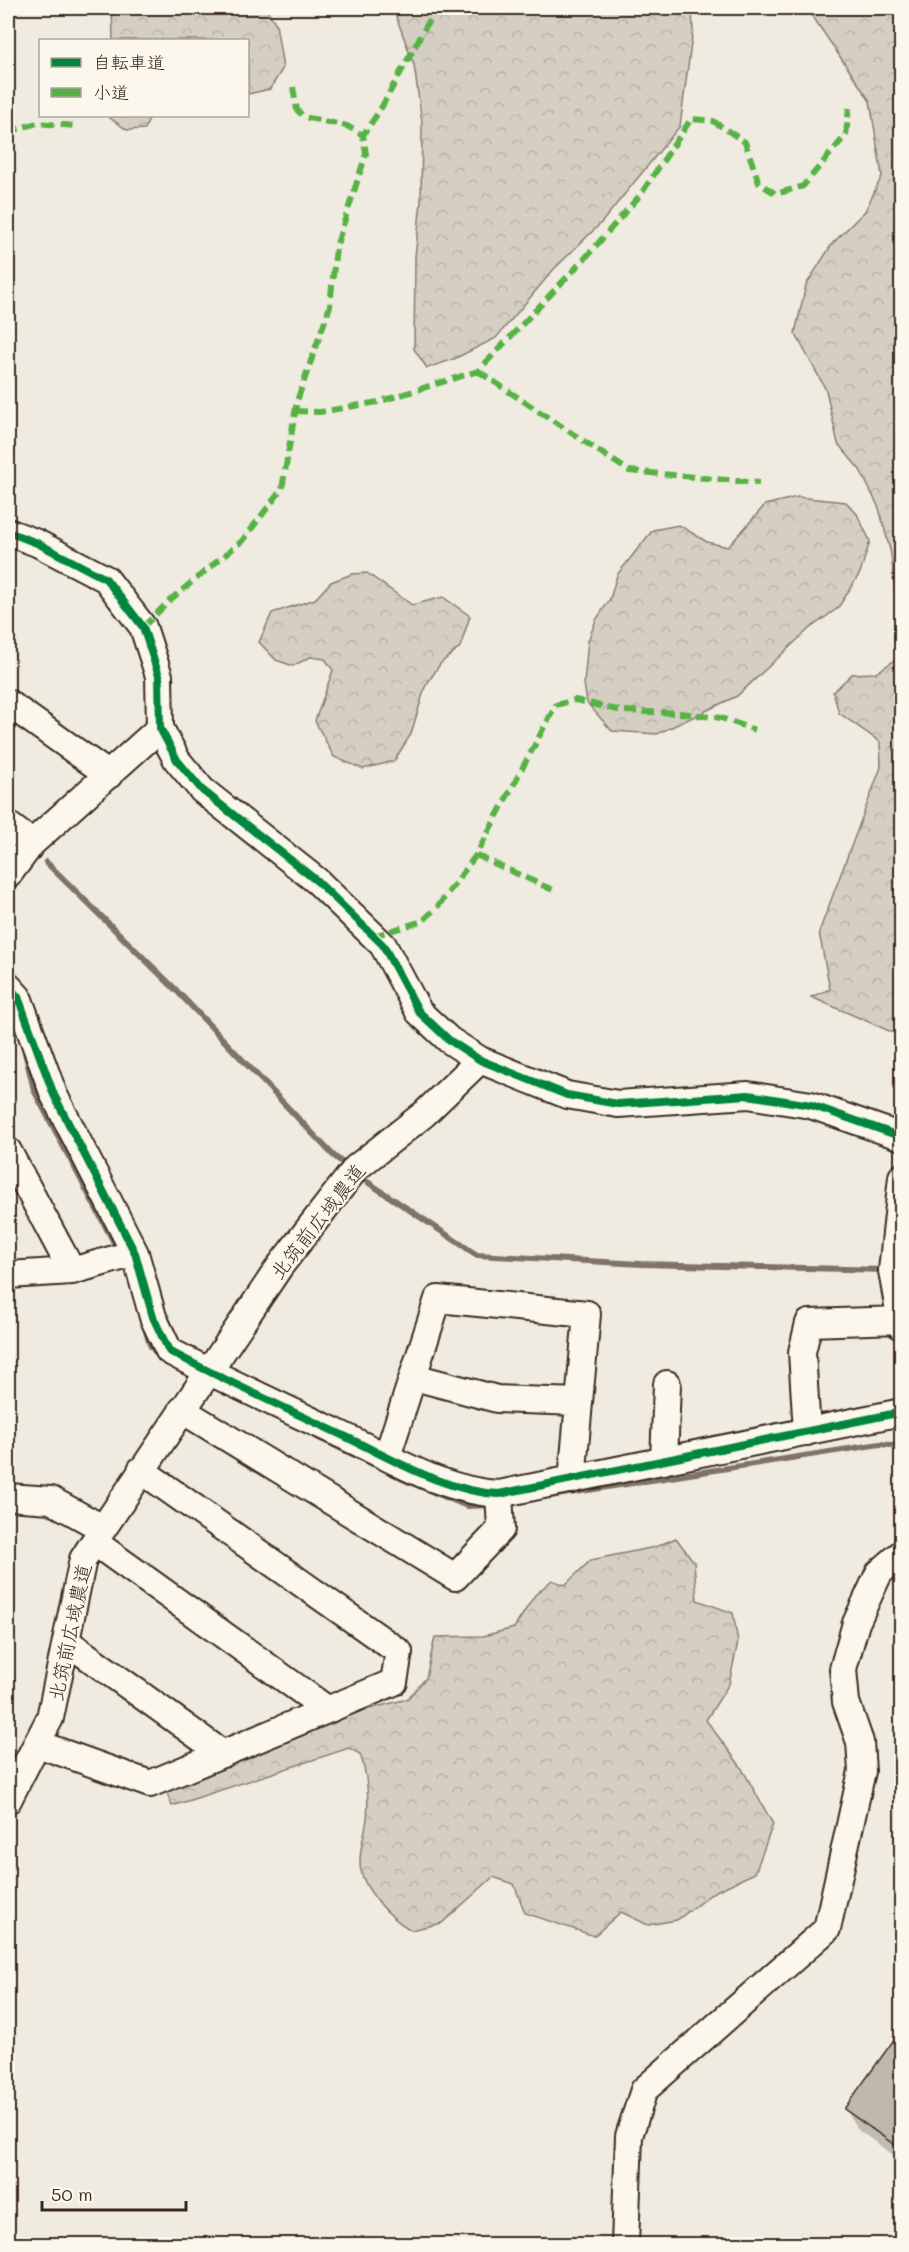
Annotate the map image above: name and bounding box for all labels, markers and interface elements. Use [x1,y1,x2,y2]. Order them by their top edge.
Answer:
legend [39,39,249,117]
text: 自転車道 [93,50,165,74]
text: 小道 [93,80,129,104]
street label: 北筑前広域農道 [264,1158,370,1284]
street label: 北筑前広域農道 [42,1561,96,1703]
scale bar [42,2174,186,2212]
text: 50 m [51,2182,93,2206]

